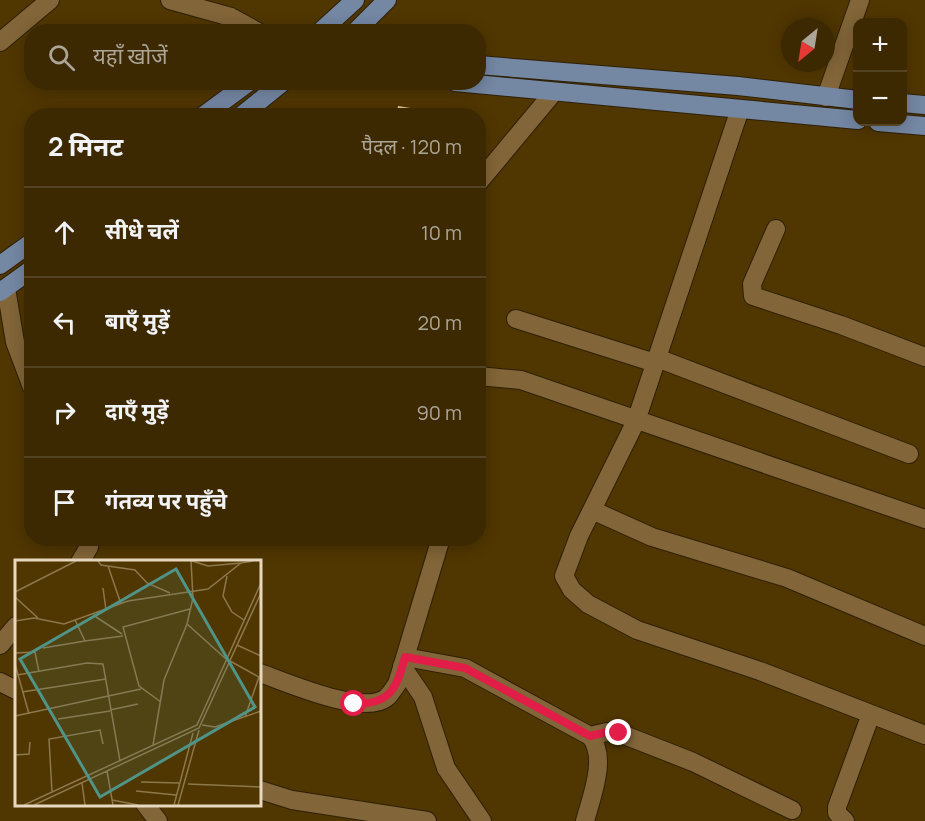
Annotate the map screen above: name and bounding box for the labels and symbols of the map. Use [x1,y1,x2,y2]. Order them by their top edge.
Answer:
north arrow [781,18,835,72]
inset map [15,560,261,806]
route start [340,690,366,716]
route end [605,719,631,745]

